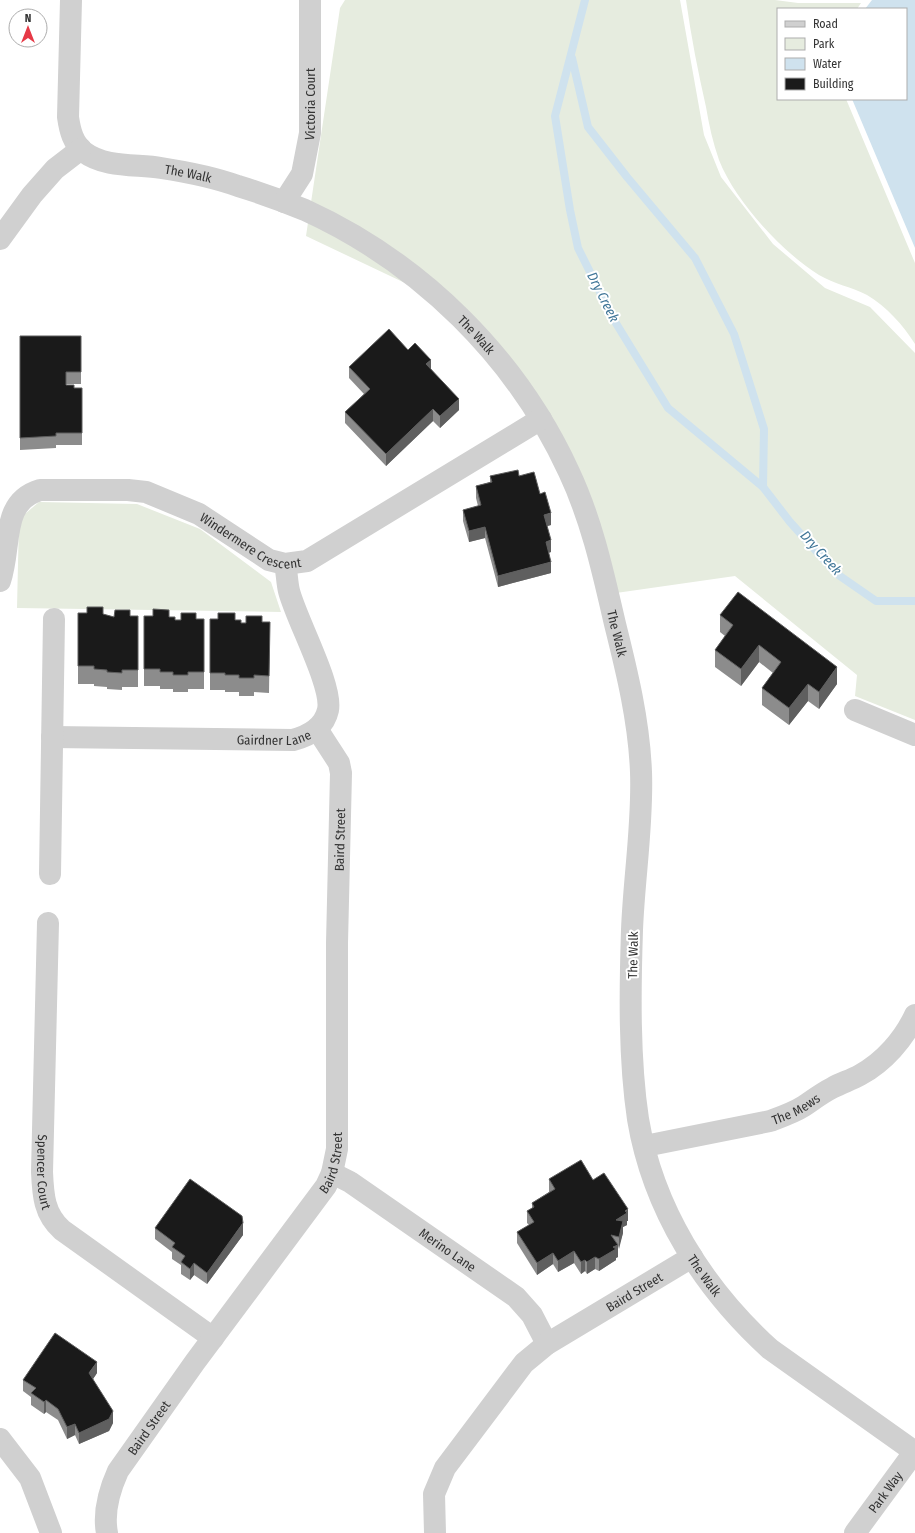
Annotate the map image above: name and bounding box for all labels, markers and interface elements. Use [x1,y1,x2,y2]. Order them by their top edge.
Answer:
north arrow [8,8,48,48]
legend [777,8,907,100]
text: N [25,12,31,25]
text: Road [813,17,838,31]
text: Park [813,37,835,51]
text: Water [813,57,842,71]
street label: Victoria Court [301,67,318,142]
text: Building [813,77,854,91]
street label: The Walk [164,161,214,185]
water label: Dry Creek [583,269,623,325]
street label: The Walk [455,312,499,358]
street label: Windermere Crescent [197,509,303,572]
water label: Dry Creek [797,527,845,579]
street label: The Walk [605,608,630,659]
street label: Gairdner Lane [237,727,313,748]
street label: Baird Street [331,807,348,871]
street label: The Walk [625,930,641,979]
street label: The Mews [770,1090,823,1127]
street label: Baird Street [316,1131,345,1196]
street label: Spencer Court [34,1134,55,1212]
street label: Merino Lane [416,1225,479,1275]
street label: The Walk [685,1252,725,1300]
street label: Baird Street [603,1269,666,1314]
street label: Baird Street [124,1397,173,1458]
street label: Park Way [865,1468,905,1515]

